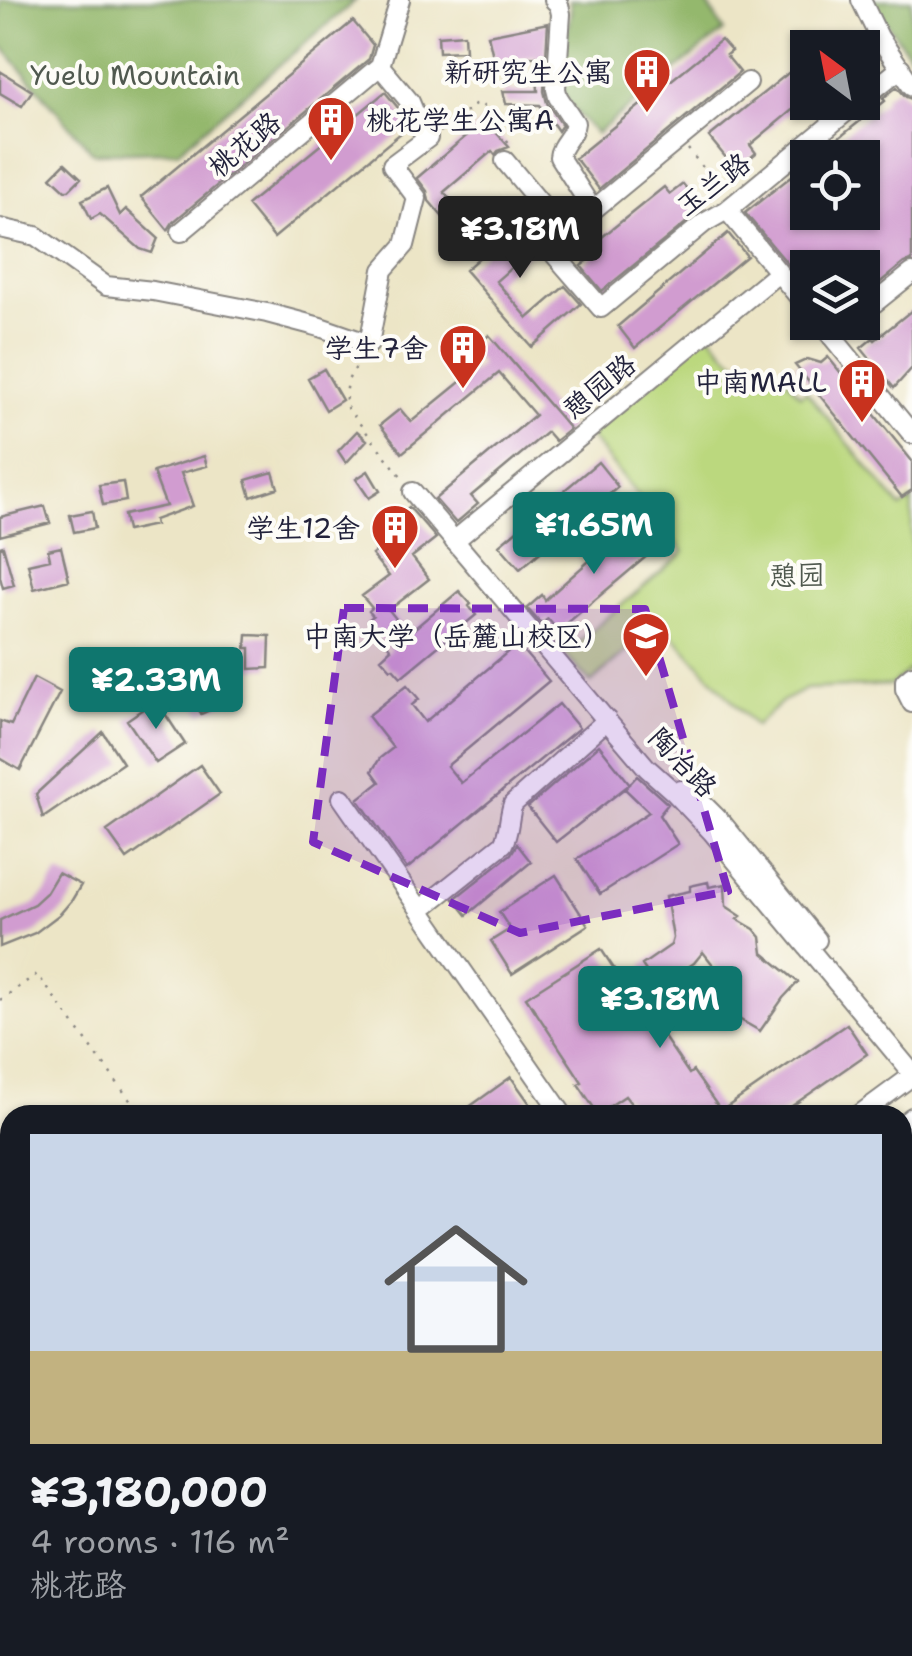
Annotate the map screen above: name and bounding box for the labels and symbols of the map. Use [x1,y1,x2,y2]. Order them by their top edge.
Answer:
north arrow [790,30,880,120]
building icon: 新研究生公寓 [621,46,673,114]
place label: 新研究生公寓 [444,53,612,91]
park label: Yuelu Mountain [30,56,240,94]
building icon: 桃花学生公寓A [305,94,357,162]
place label: 桃花学生公寓A [366,101,554,139]
street label: 桃花路 [200,102,288,186]
street label: 玉兰路 [668,144,758,224]
pin: ¥3.18M [439,196,601,281]
building icon: 学生7舍 [437,322,489,390]
place label: 学生7舍 [324,329,428,367]
street label: 憩园路 [554,345,644,427]
building icon: 中南MALL [836,356,888,424]
place label: 中南MALL [694,363,827,401]
pin: ¥1.65M [513,492,675,577]
building icon: 学生12舍 [369,502,421,570]
place label: 学生12舍 [246,509,360,547]
park label: 憩园 [769,556,825,594]
school or university icon: 中南大学（岳麓山校区） [620,610,672,678]
place label: 中南大学（岳麓山校区） [303,617,611,655]
pin: ¥2.33M [75,647,237,732]
street label: 陶冶路 [640,719,726,805]
pin: ¥3.18M [579,966,741,1051]

